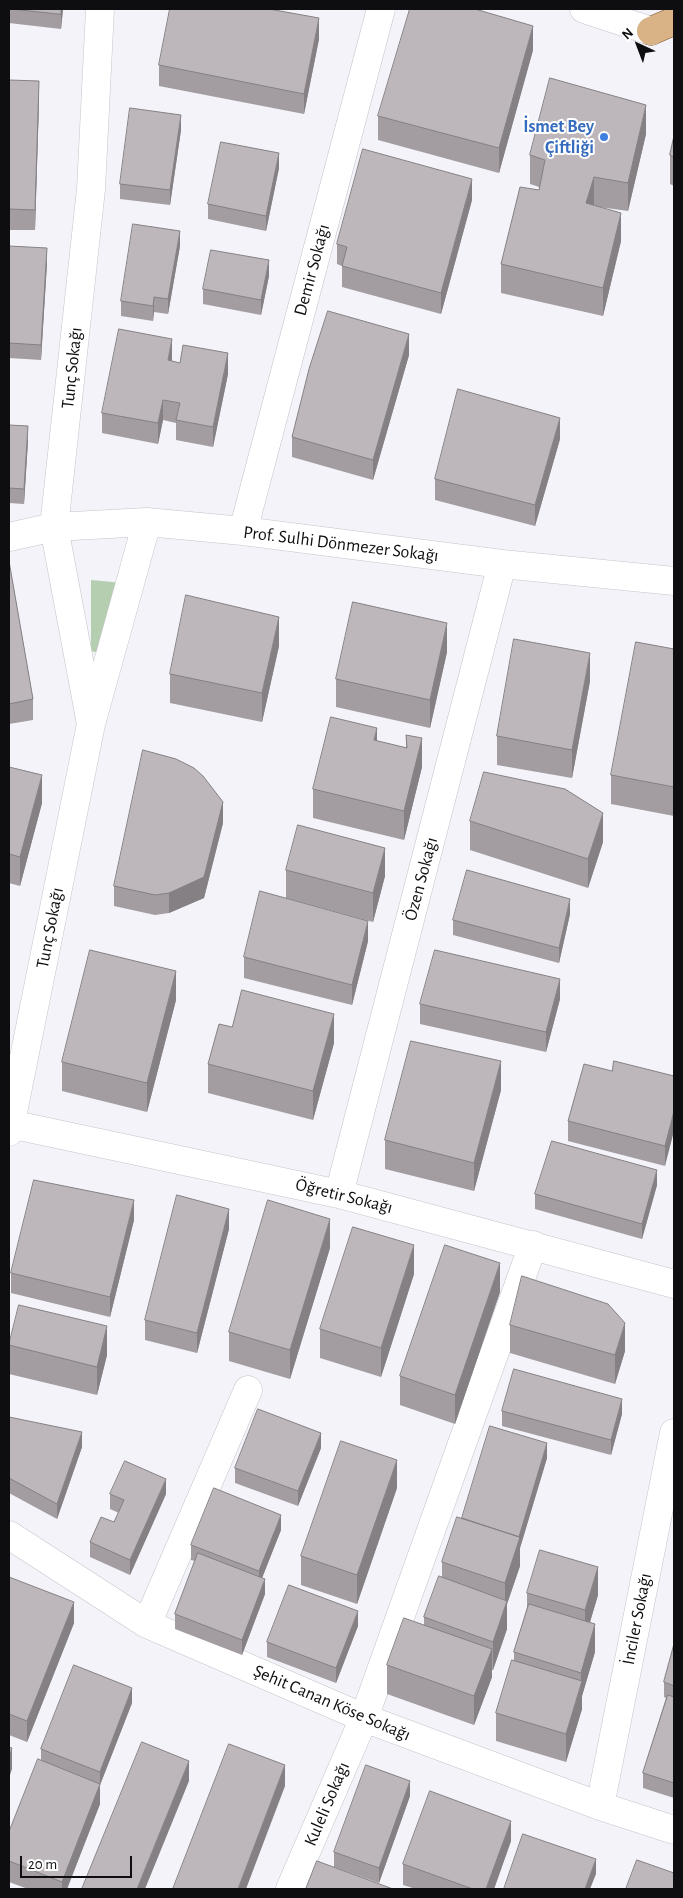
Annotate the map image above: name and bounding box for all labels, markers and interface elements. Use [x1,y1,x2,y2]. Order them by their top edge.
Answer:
north arrow [613,20,663,70]
text: N [619,26,636,42]
place label: İsmet Bey Çiftliği [523,116,594,158]
marker: İsmet Bey Çiftliği [598,131,610,143]
street label: Demir Sokağı [289,222,335,318]
street label: Tunç Sokağı [57,326,87,410]
street label: Prof. Sulhi Dönmezer Sokağı [242,521,440,567]
street label: Özen Sokağı [400,835,442,923]
street label: Tunç Sokağı [32,886,68,970]
street label: Öğretir Sokağı [293,1173,395,1219]
street label: İnciler Sokağı [618,1571,656,1667]
street label: Şehit Canan Köse Sokağı [250,1660,414,1746]
street label: Kuleli Sokağı [300,1759,354,1849]
scale bar [22,1846,135,1878]
text: 20 m [28,1857,57,1872]

